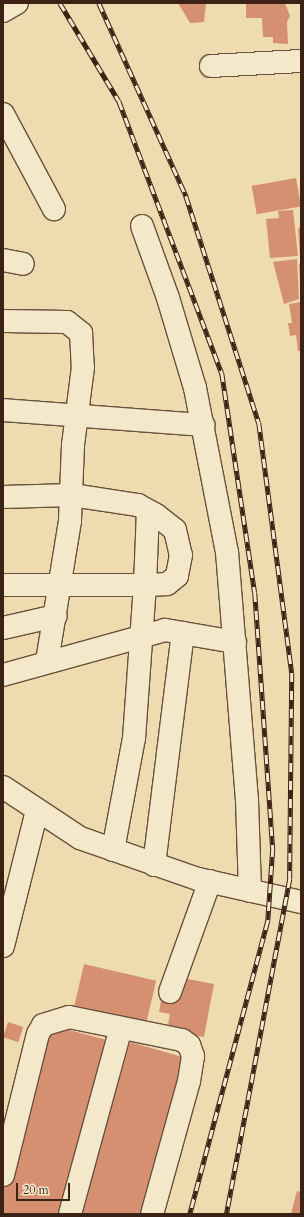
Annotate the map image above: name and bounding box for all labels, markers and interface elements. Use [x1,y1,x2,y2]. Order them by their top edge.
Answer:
scale bar [18,1175,72,1201]
text: 20 m [23,1182,49,1198]

